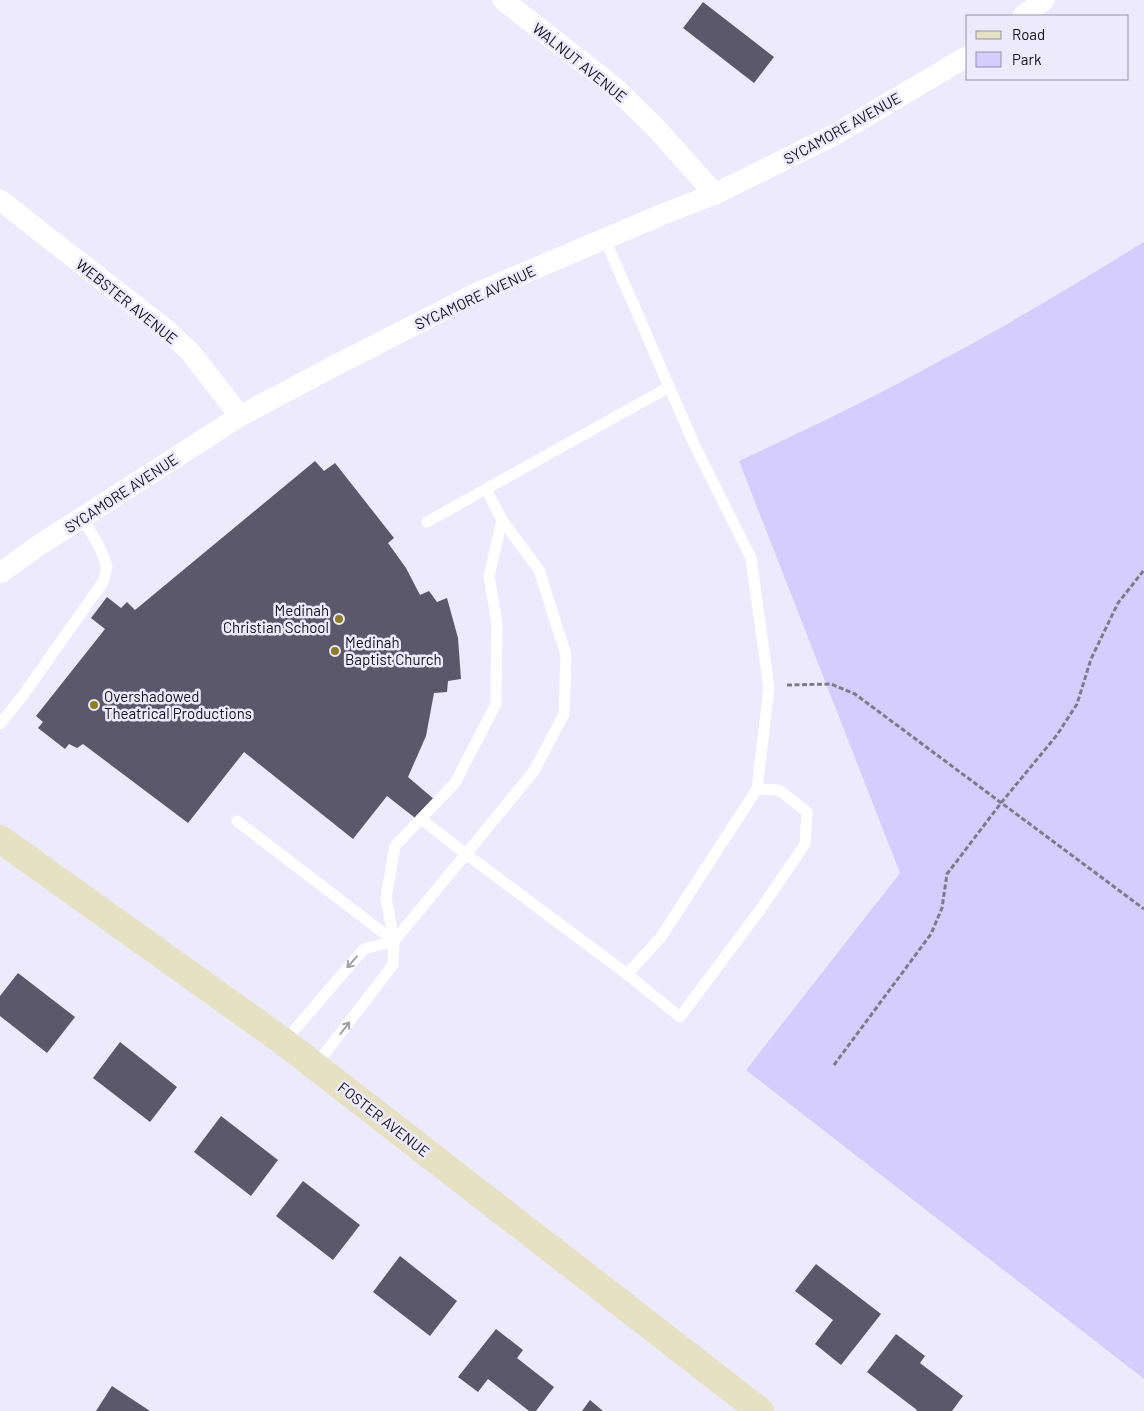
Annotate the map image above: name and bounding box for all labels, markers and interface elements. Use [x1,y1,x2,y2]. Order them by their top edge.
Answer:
legend [966,15,1129,80]
street label: WALNUT AVENUE [529,19,631,105]
text: Road [1012,25,1045,43]
text: Park [1012,50,1042,68]
street label: SYCAMORE AVENUE [780,88,904,168]
street label: WEBSTER AVENUE [73,255,181,347]
street label: SYCAMORE AVENUE [412,261,538,333]
street label: SYCAMORE AVENUE [61,450,181,536]
place label: Medinah Christian School [223,601,329,636]
marker: Medinah Christian School [333,613,345,625]
place label: Medinah Baptist Church [345,633,442,668]
marker: Medinah Baptist Church [329,645,341,657]
place label: Overshadowed Theatrical Productions [104,687,252,722]
marker: Overshadowed Theatrical Productions [88,699,100,711]
one-way arrow [347,956,358,969]
one-way arrow [339,1021,350,1034]
street label: FOSTER AVENUE [335,1078,433,1160]

